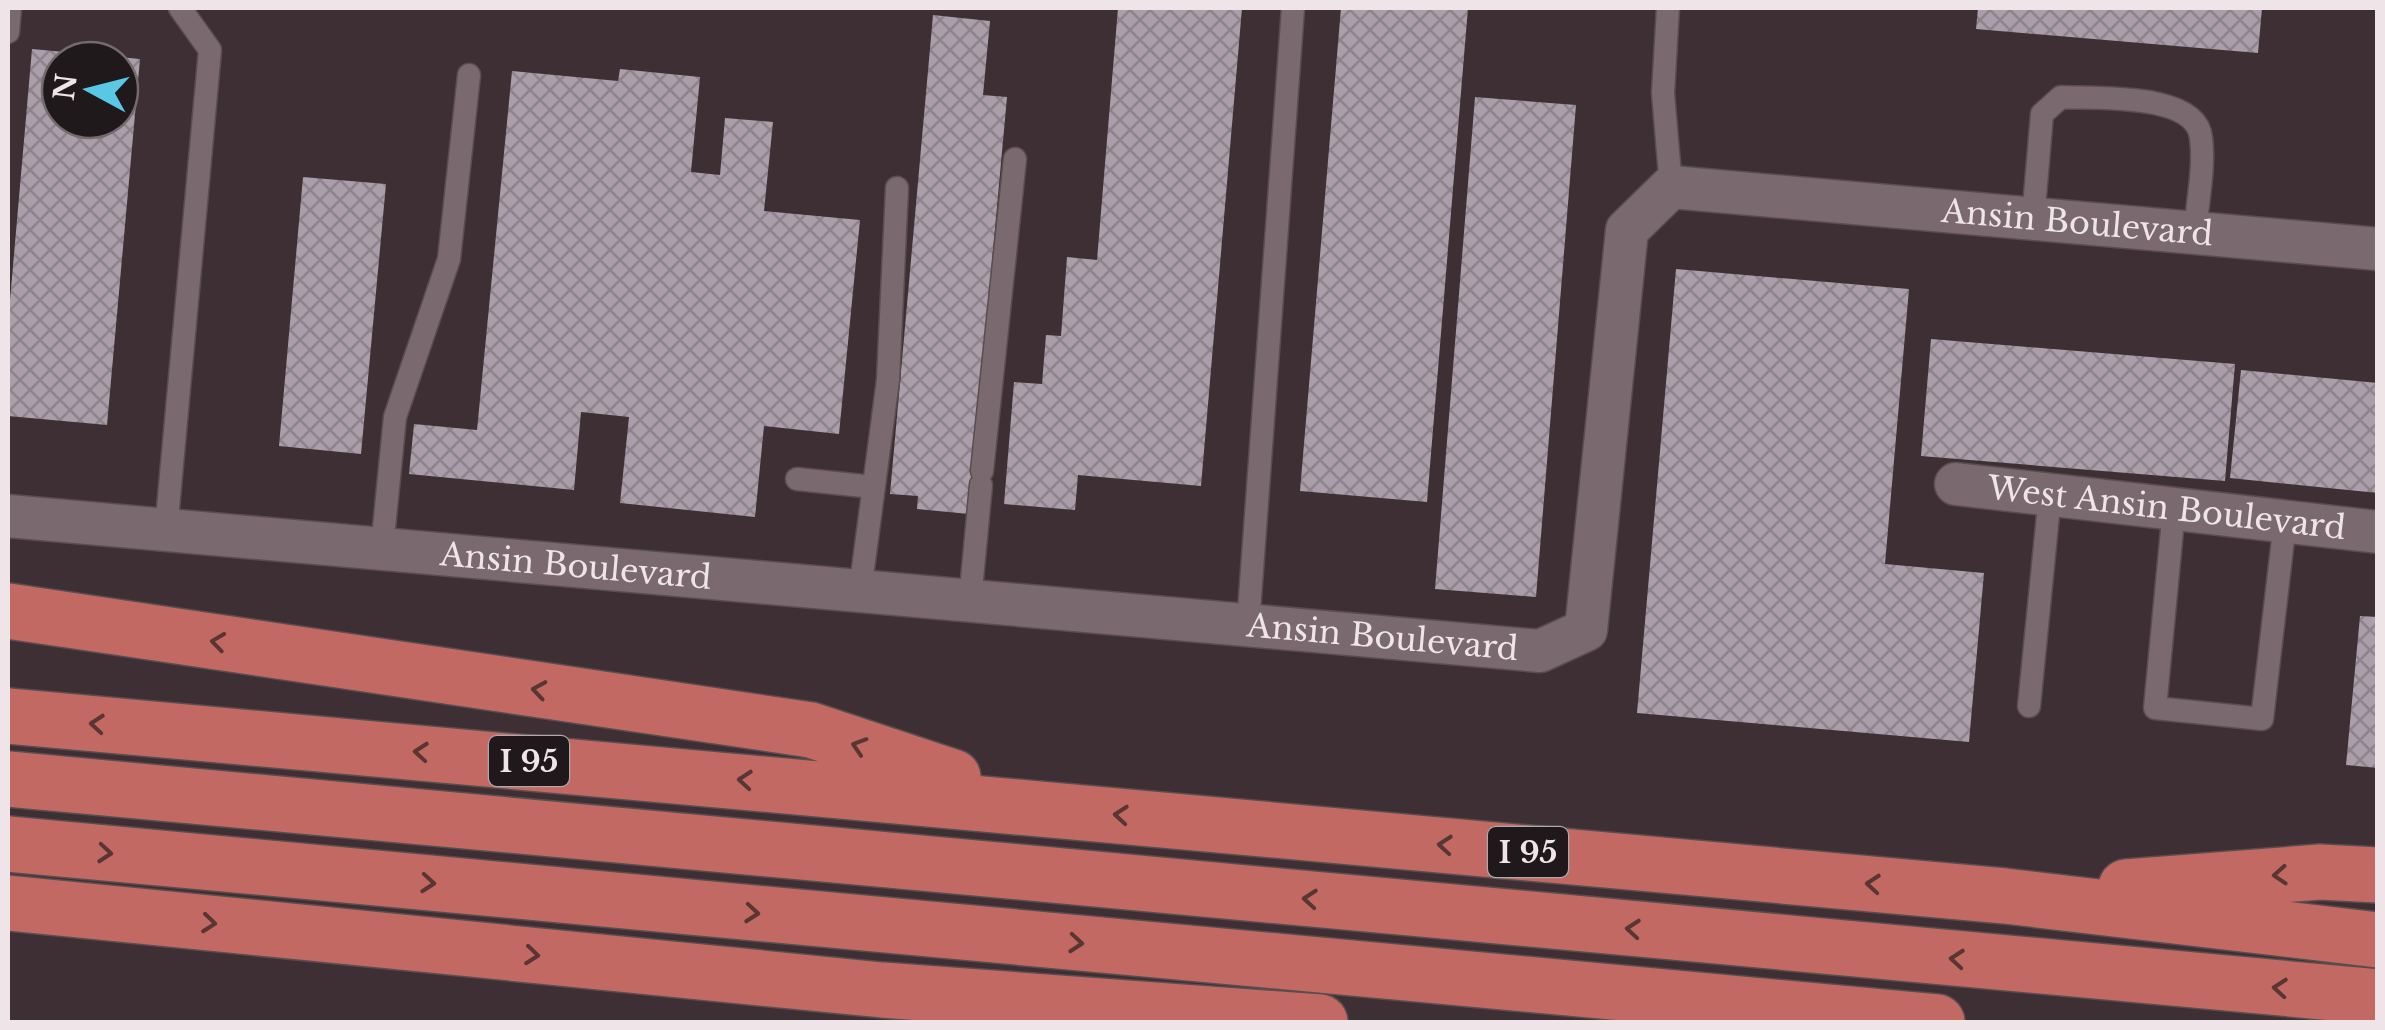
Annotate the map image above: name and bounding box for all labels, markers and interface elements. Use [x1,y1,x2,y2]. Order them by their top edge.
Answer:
north arrow [40,40,140,140]
text: N [47,72,85,102]
street label: Ansin Boulevard [1939,191,2215,254]
street label: West Ansin Boulevard [1984,468,2348,548]
street label: Ansin Boulevard [437,534,713,598]
street label: Ansin Boulevard [1244,605,1520,669]
one-way arrow [209,632,226,653]
one-way arrow [531,680,547,701]
one-way arrow [89,713,105,735]
road number: I 95 [489,736,569,786]
one-way arrow [851,737,868,758]
one-way arrow [413,741,429,763]
one-way arrow [737,769,753,791]
one-way arrow [1113,804,1129,826]
road number: I 95 [1488,827,1568,877]
one-way arrow [1436,834,1452,856]
one-way arrow [97,842,113,864]
one-way arrow [2272,864,2288,886]
one-way arrow [421,872,437,894]
one-way arrow [1865,874,1881,895]
one-way arrow [1301,889,1317,911]
one-way arrow [744,901,760,923]
one-way arrow [201,912,217,933]
one-way arrow [1625,919,1641,940]
one-way arrow [1068,931,1084,953]
one-way arrow [525,944,541,965]
one-way arrow [1948,948,1964,970]
one-way arrow [2272,978,2288,1000]

